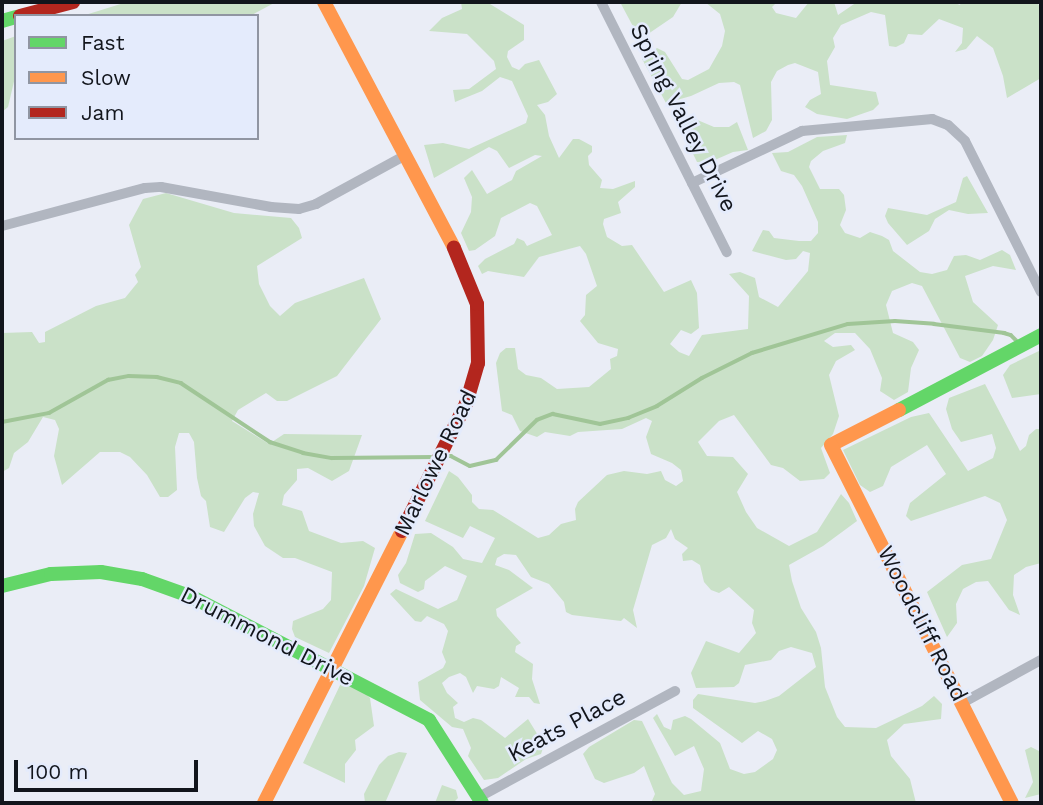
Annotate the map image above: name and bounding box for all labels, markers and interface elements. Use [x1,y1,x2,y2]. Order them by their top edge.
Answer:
legend [14,14,259,140]
street label: Spring Valley Drive [623,19,743,217]
text: Fast [81,30,125,55]
text: Slow [81,65,131,90]
text: Jam [81,100,124,125]
street label: Marlowe Road [389,386,483,540]
street label: Woodcliff Road [871,541,973,707]
street label: Drummond Drive [175,581,359,693]
street label: Keats Place [503,683,631,769]
scale bar [18,746,201,790]
text: 100 m [27,759,89,784]

